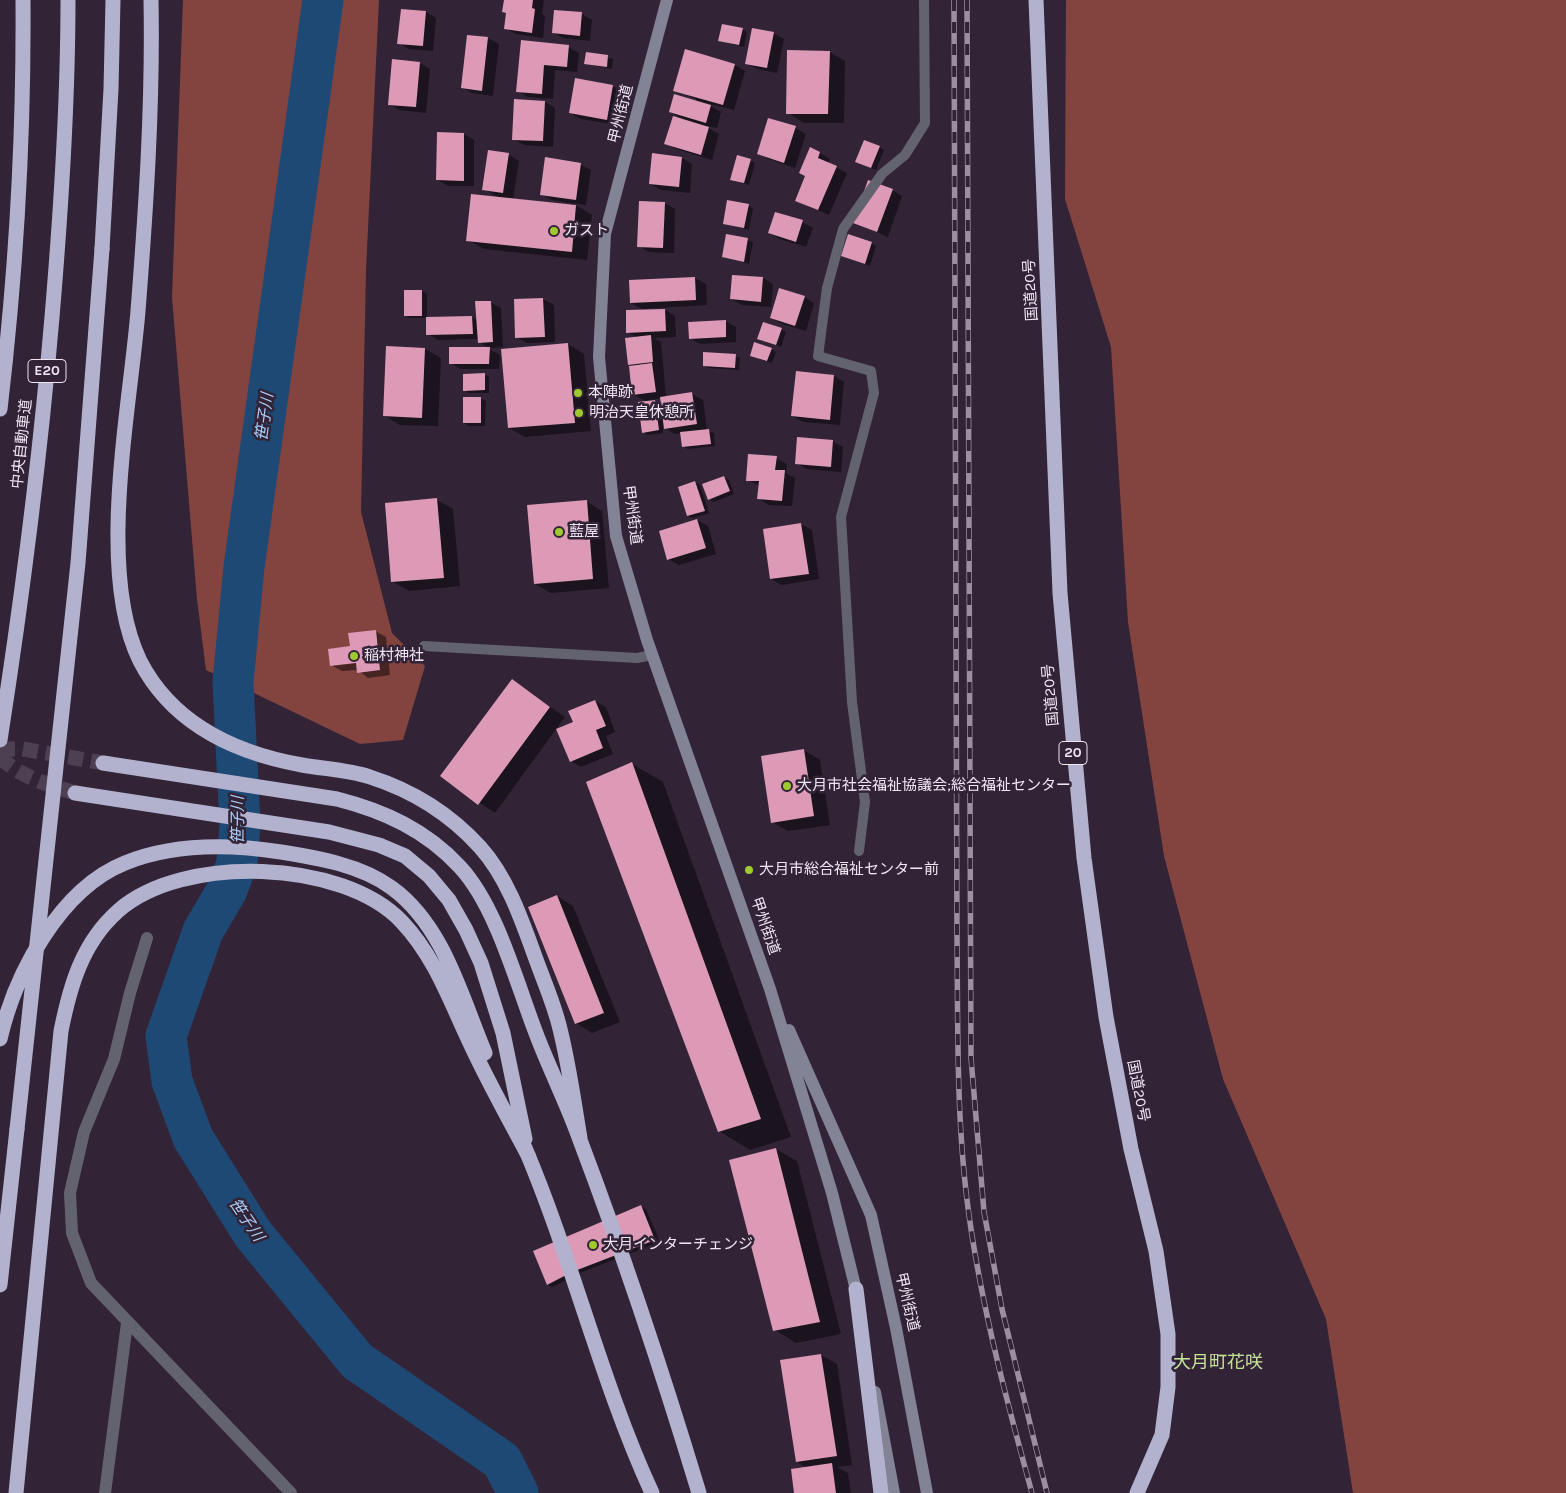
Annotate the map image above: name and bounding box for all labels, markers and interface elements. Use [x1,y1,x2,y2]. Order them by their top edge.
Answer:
street label: 甲州街道 [605,83,637,145]
place label: ガスト [564,222,609,240]
marker: ガスト [548,225,560,237]
street label: 国道20号 [1020,258,1042,322]
road number: E20 [28,360,66,382]
place label: 本陣跡 [588,384,633,402]
marker: 本陣跡 [572,387,584,399]
water label: 笹子川 [252,392,278,442]
street label: 中央自動車道 [8,398,36,490]
place label: 明治天皇休憩所 [589,404,694,422]
marker: 明治天皇休憩所 [573,407,585,419]
street label: 甲州街道 [619,484,645,546]
place label: 藍屋 [569,523,599,541]
marker: 藍屋 [553,526,565,538]
place label: 稲村神社 [364,647,424,665]
marker: 稲村神社 [348,650,360,662]
street label: 国道20号 [1039,663,1063,727]
road number: 20 [1059,741,1087,764]
place label: 大月市社会福祉協議会;総合福祉センター [797,777,1071,795]
marker: 大月市社会福祉協議会;総合福祉センター [781,780,793,792]
water label: 笹子川 [228,796,248,844]
place label: 大月市総合福祉センター前 [759,861,939,879]
marker: 大月市総合福祉センター前 [743,864,755,876]
street label: 甲州街道 [747,895,783,957]
street label: 国道20号 [1123,1059,1153,1123]
water label: 笹子川 [225,1195,267,1245]
place label: 大月インターチェンジ [603,1236,753,1254]
marker: 大月インターチェンジ [587,1239,599,1251]
street label: 甲州街道 [891,1271,923,1333]
district label: 大月町花咲 [1173,1352,1263,1374]

